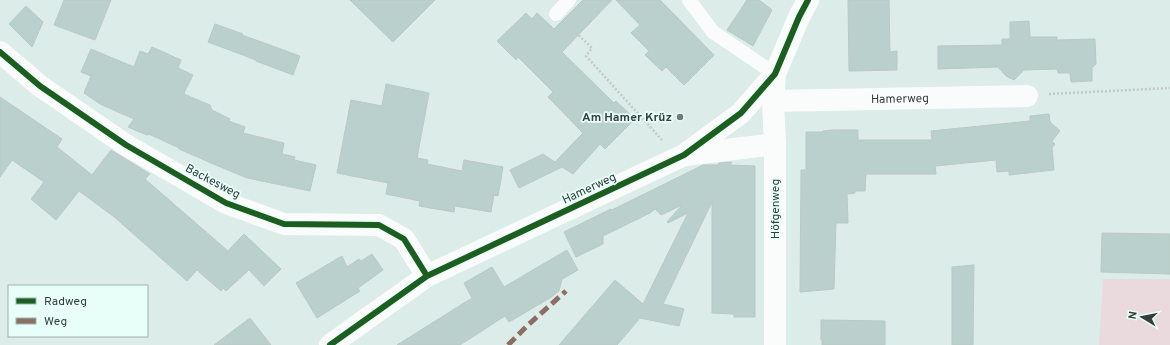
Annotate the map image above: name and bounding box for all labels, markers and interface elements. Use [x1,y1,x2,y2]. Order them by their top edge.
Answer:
street label: Hamerweg [871,91,929,108]
place label: Am Hamer Krüz [582,110,672,126]
marker: Am Hamer Krüz [675,112,685,122]
street label: Backesweg [182,161,243,203]
street label: Hamerweg [560,169,619,208]
street label: Höfgenweg [768,179,784,239]
legend [8,285,148,337]
text: Radweg [44,294,87,310]
north arrow [1122,297,1162,337]
text: N [1126,310,1141,321]
text: Weg [44,314,67,330]

